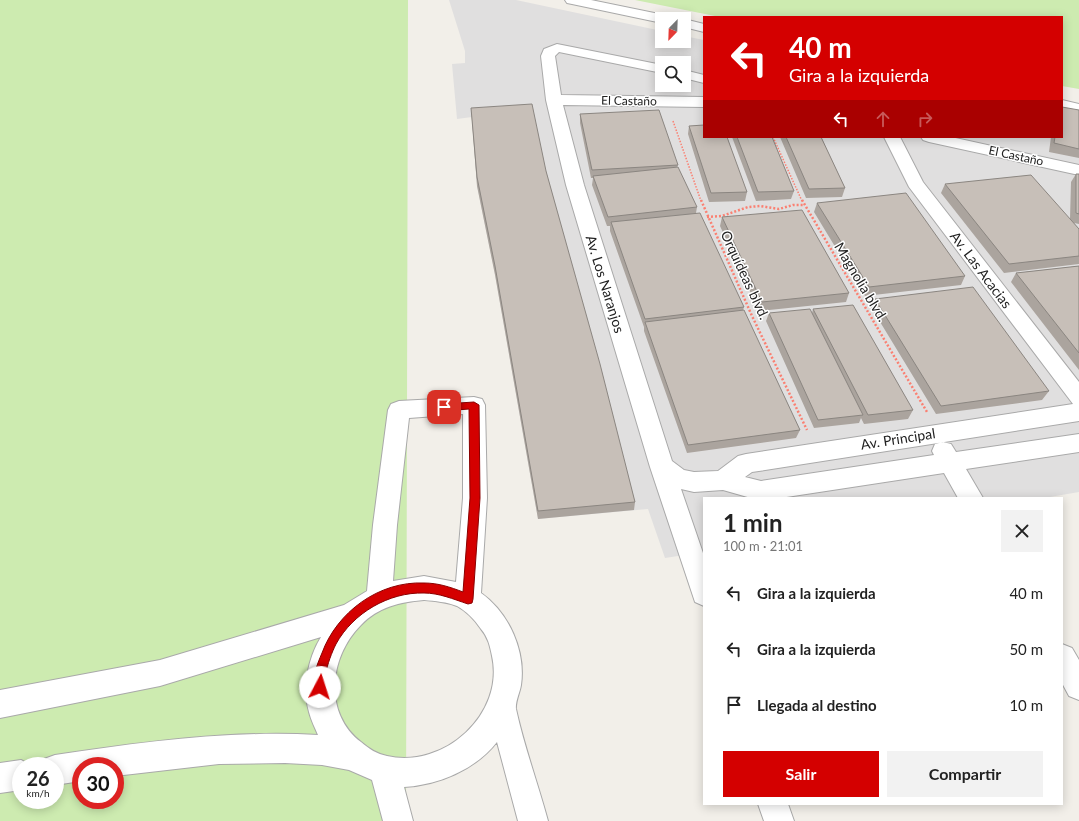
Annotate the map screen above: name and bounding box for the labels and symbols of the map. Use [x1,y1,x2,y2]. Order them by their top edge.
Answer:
north arrow [655,12,691,48]
street label: El Castaño [601,93,657,108]
street label: El Castaño [987,142,1045,169]
street label: Orquídeas blvd. [717,228,773,322]
street label: Av. Las Acacias [947,228,1016,312]
street label: Av. Los Naranjos [583,233,628,335]
street label: Magnolia blvd. [831,239,892,324]
pin [427,390,461,424]
street label: Av. Principal [859,424,936,453]
position arrow [299,666,341,708]
speed limit sign: 30 [72,757,124,809]

